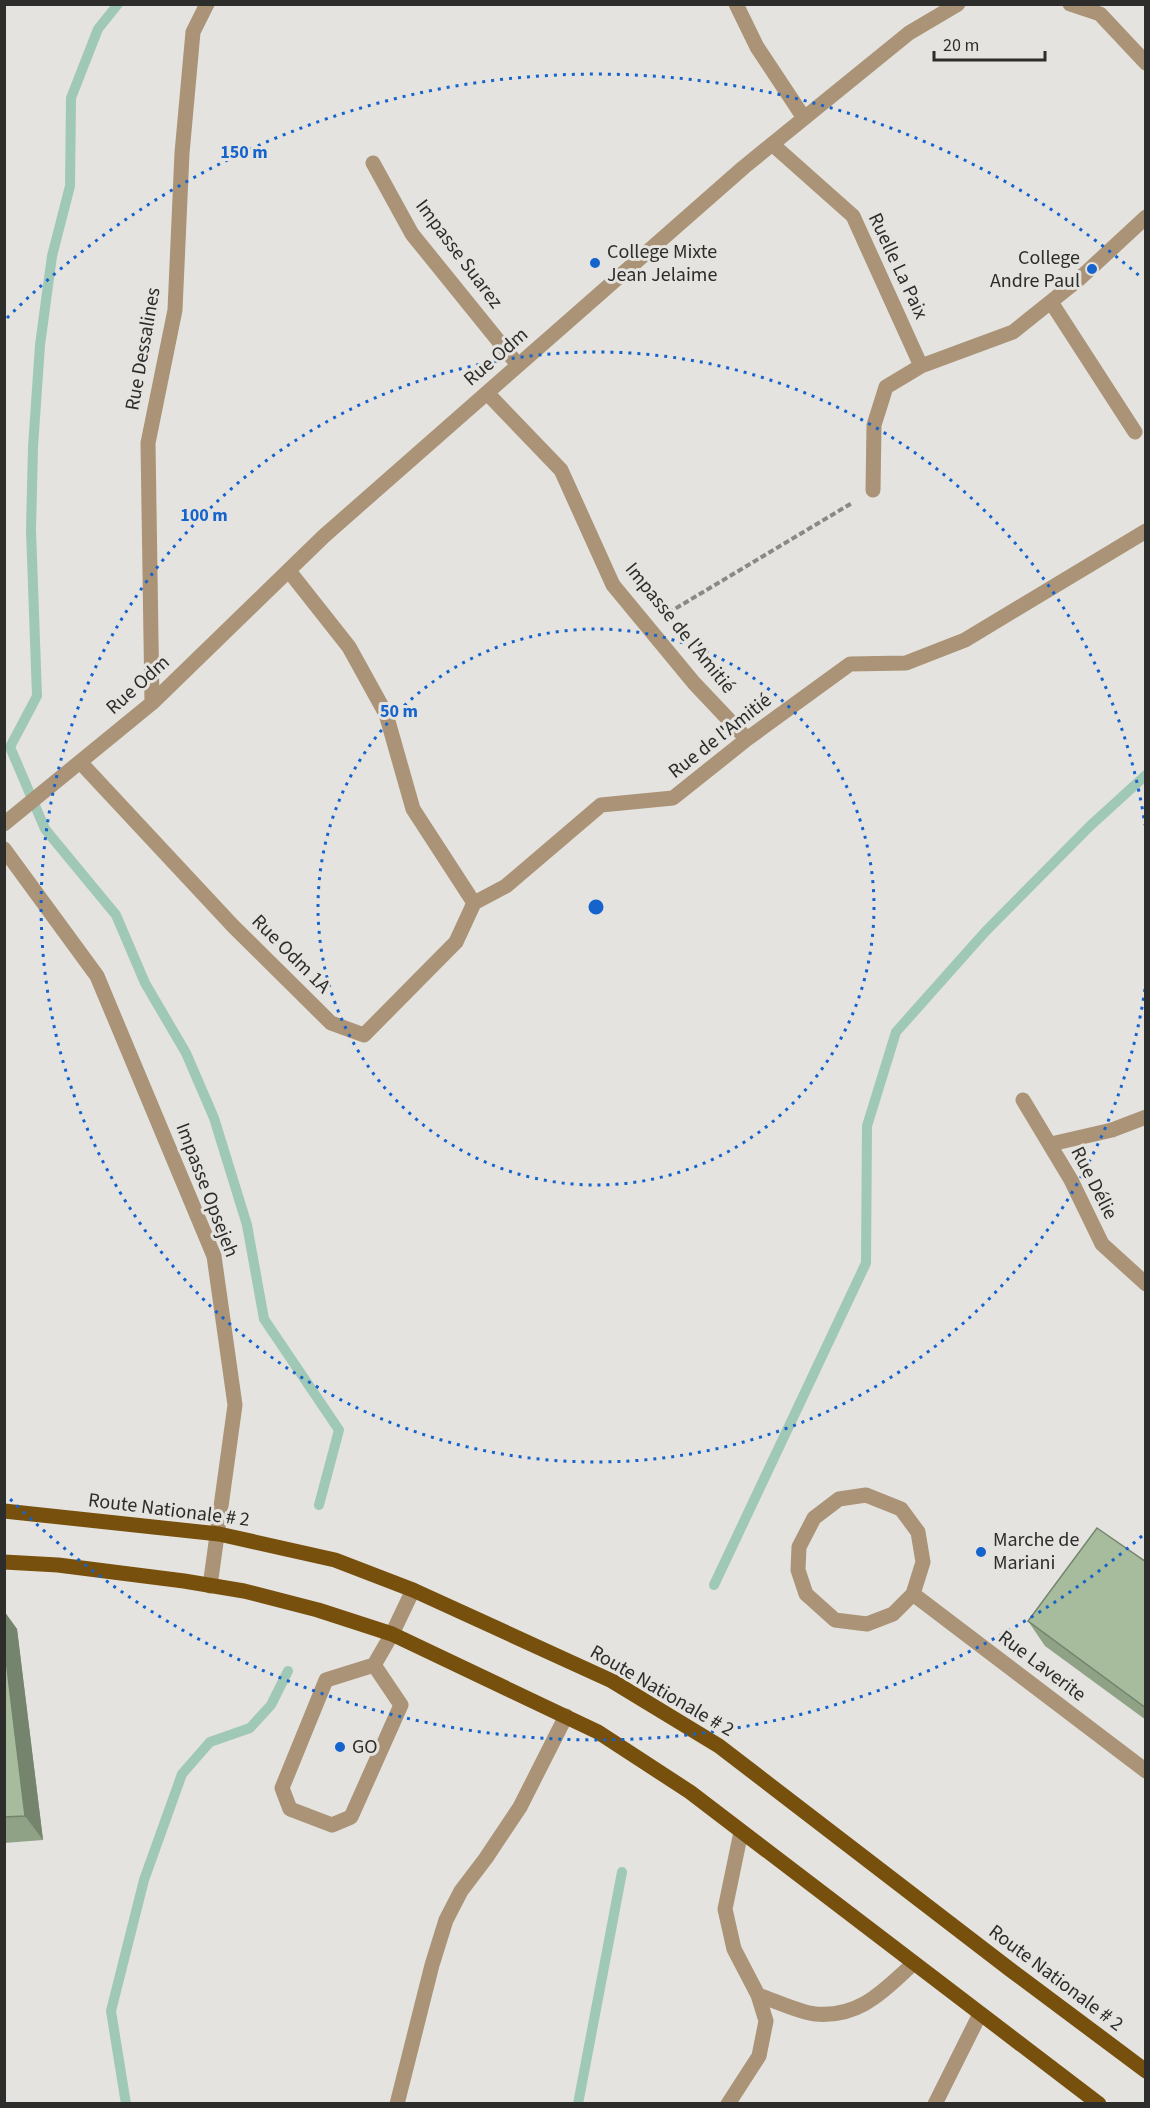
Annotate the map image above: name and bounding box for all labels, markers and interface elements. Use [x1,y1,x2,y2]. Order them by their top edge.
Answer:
scale bar [934,24,1045,62]
text: 20 m [943,33,979,58]
text: 150 m [220,140,268,165]
street label: Impasse Suarez [409,194,509,314]
street label: Ruelle La Paix [861,208,935,324]
place label: College Mixte Jean Jelaime [607,238,717,289]
place label: College Andre Paul [990,244,1080,295]
marker: College Mixte Jean Jelaime [588,256,602,270]
marker: College Andre Paul [1085,262,1099,276]
street label: Rue Dessalines [118,285,168,413]
street label: Rue Odm [458,321,534,393]
text: 100 m [180,503,228,528]
street label: Impasse de l'Amitié [618,556,742,700]
street label: Rue Odm [100,649,176,721]
street label: Rue de l'Amitié [662,687,778,785]
text: 50 m [380,699,418,724]
centre of rings [586,897,606,917]
street label: Rue Odm 1A [245,908,337,1000]
street label: Impasse Opsejeh [169,1119,245,1261]
street label: Rue Délie [1064,1142,1124,1224]
street label: Route Nationale # 2 [87,1486,251,1534]
place label: Marche de Mariani [993,1526,1079,1577]
marker: Marche de Mariani [974,1545,988,1559]
street label: Rue Laverite [992,1624,1092,1708]
street label: Route Nationale # 2 [585,1638,739,1744]
place label: GO [352,1733,378,1761]
marker: GO [333,1740,347,1754]
street label: Route Nationale # 2 [983,1918,1129,2038]

